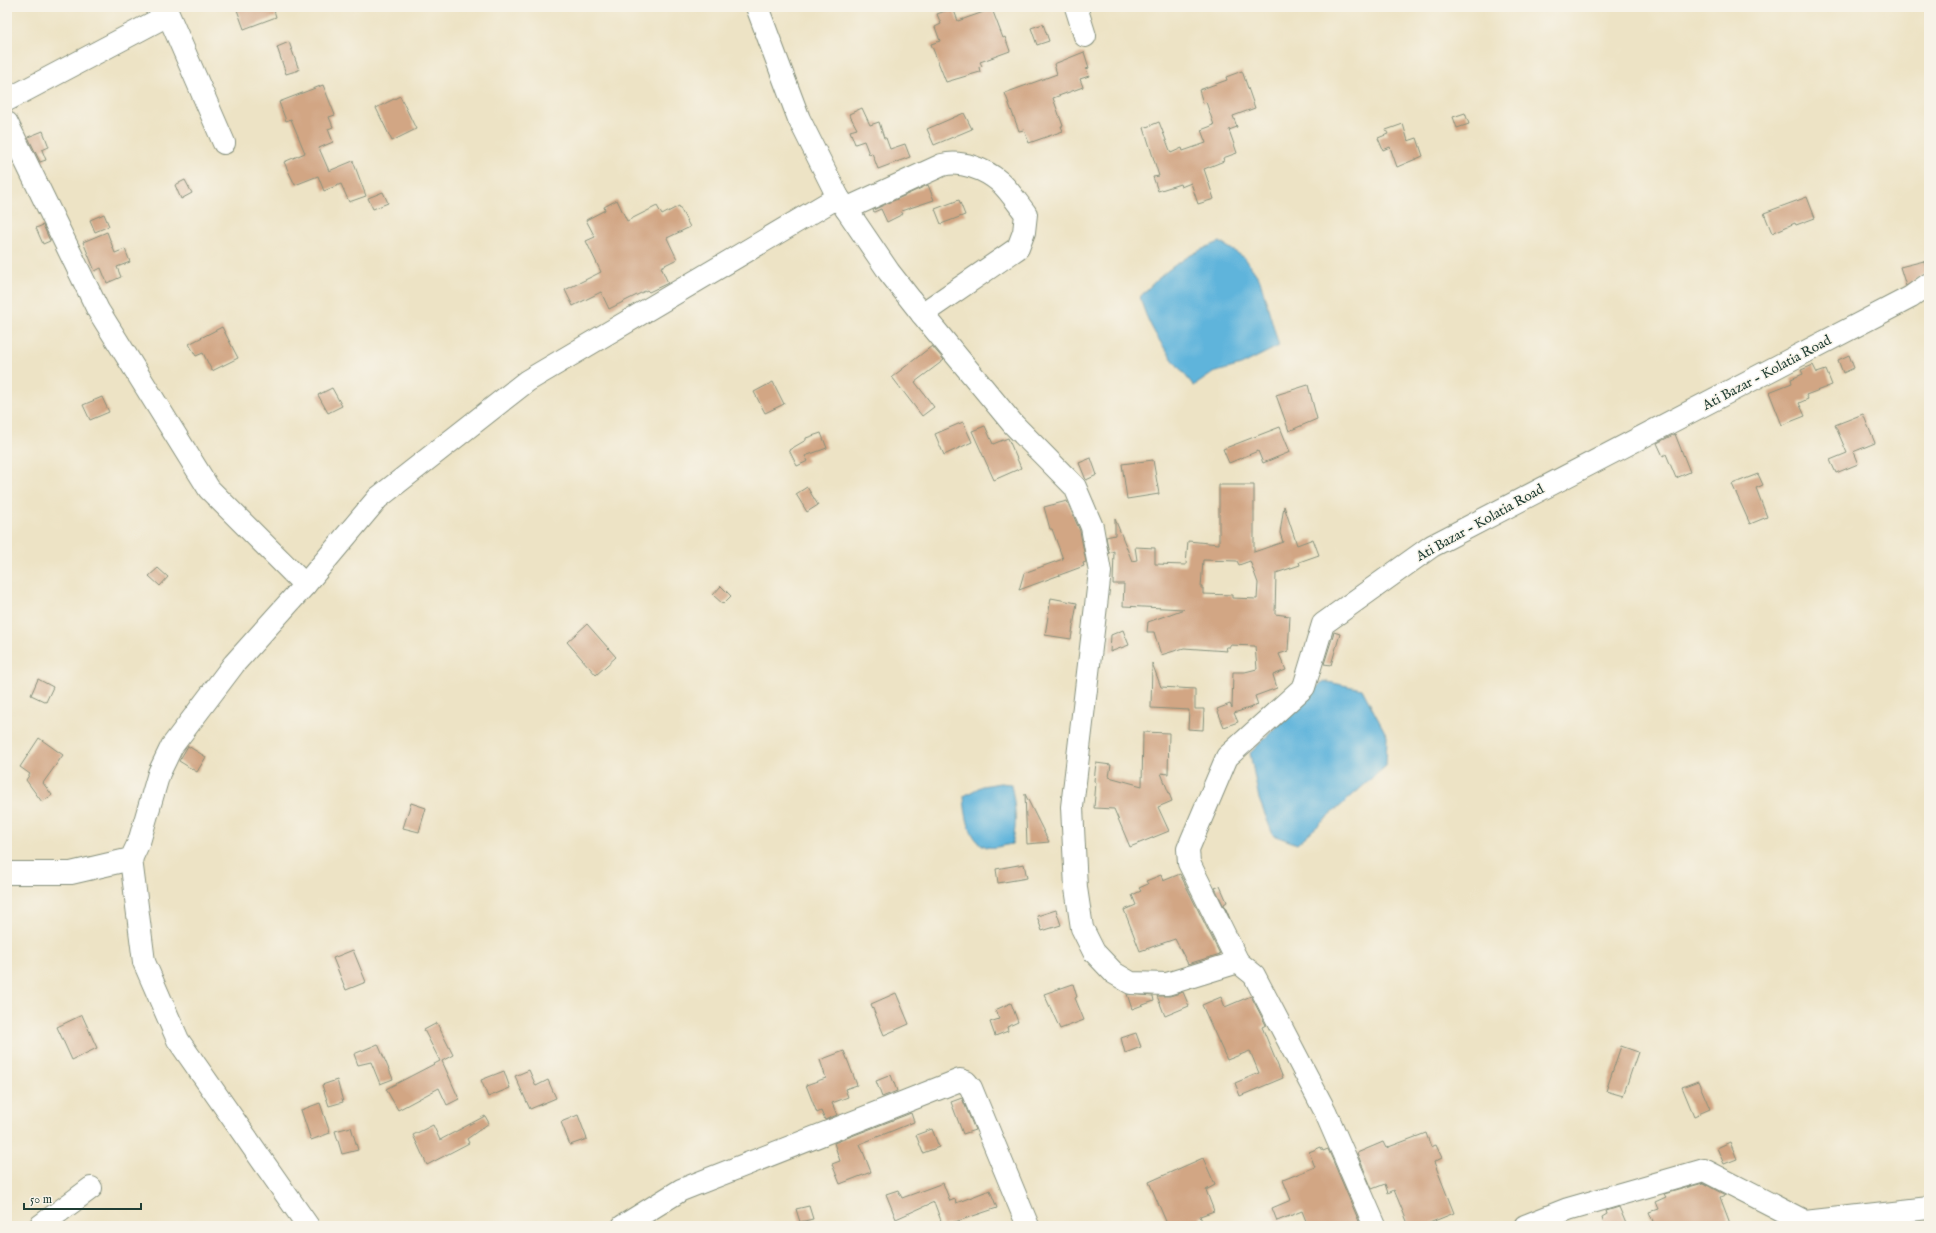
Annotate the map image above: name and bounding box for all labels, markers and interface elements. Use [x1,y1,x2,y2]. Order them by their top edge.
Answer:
street label: Ati Bazar - Kolatia Road [1699,331,1835,415]
street label: Ati Bazar - Kolatia Road [1412,480,1548,566]
scale bar [24,1185,141,1211]
text: 50 m [30,1192,52,1207]

